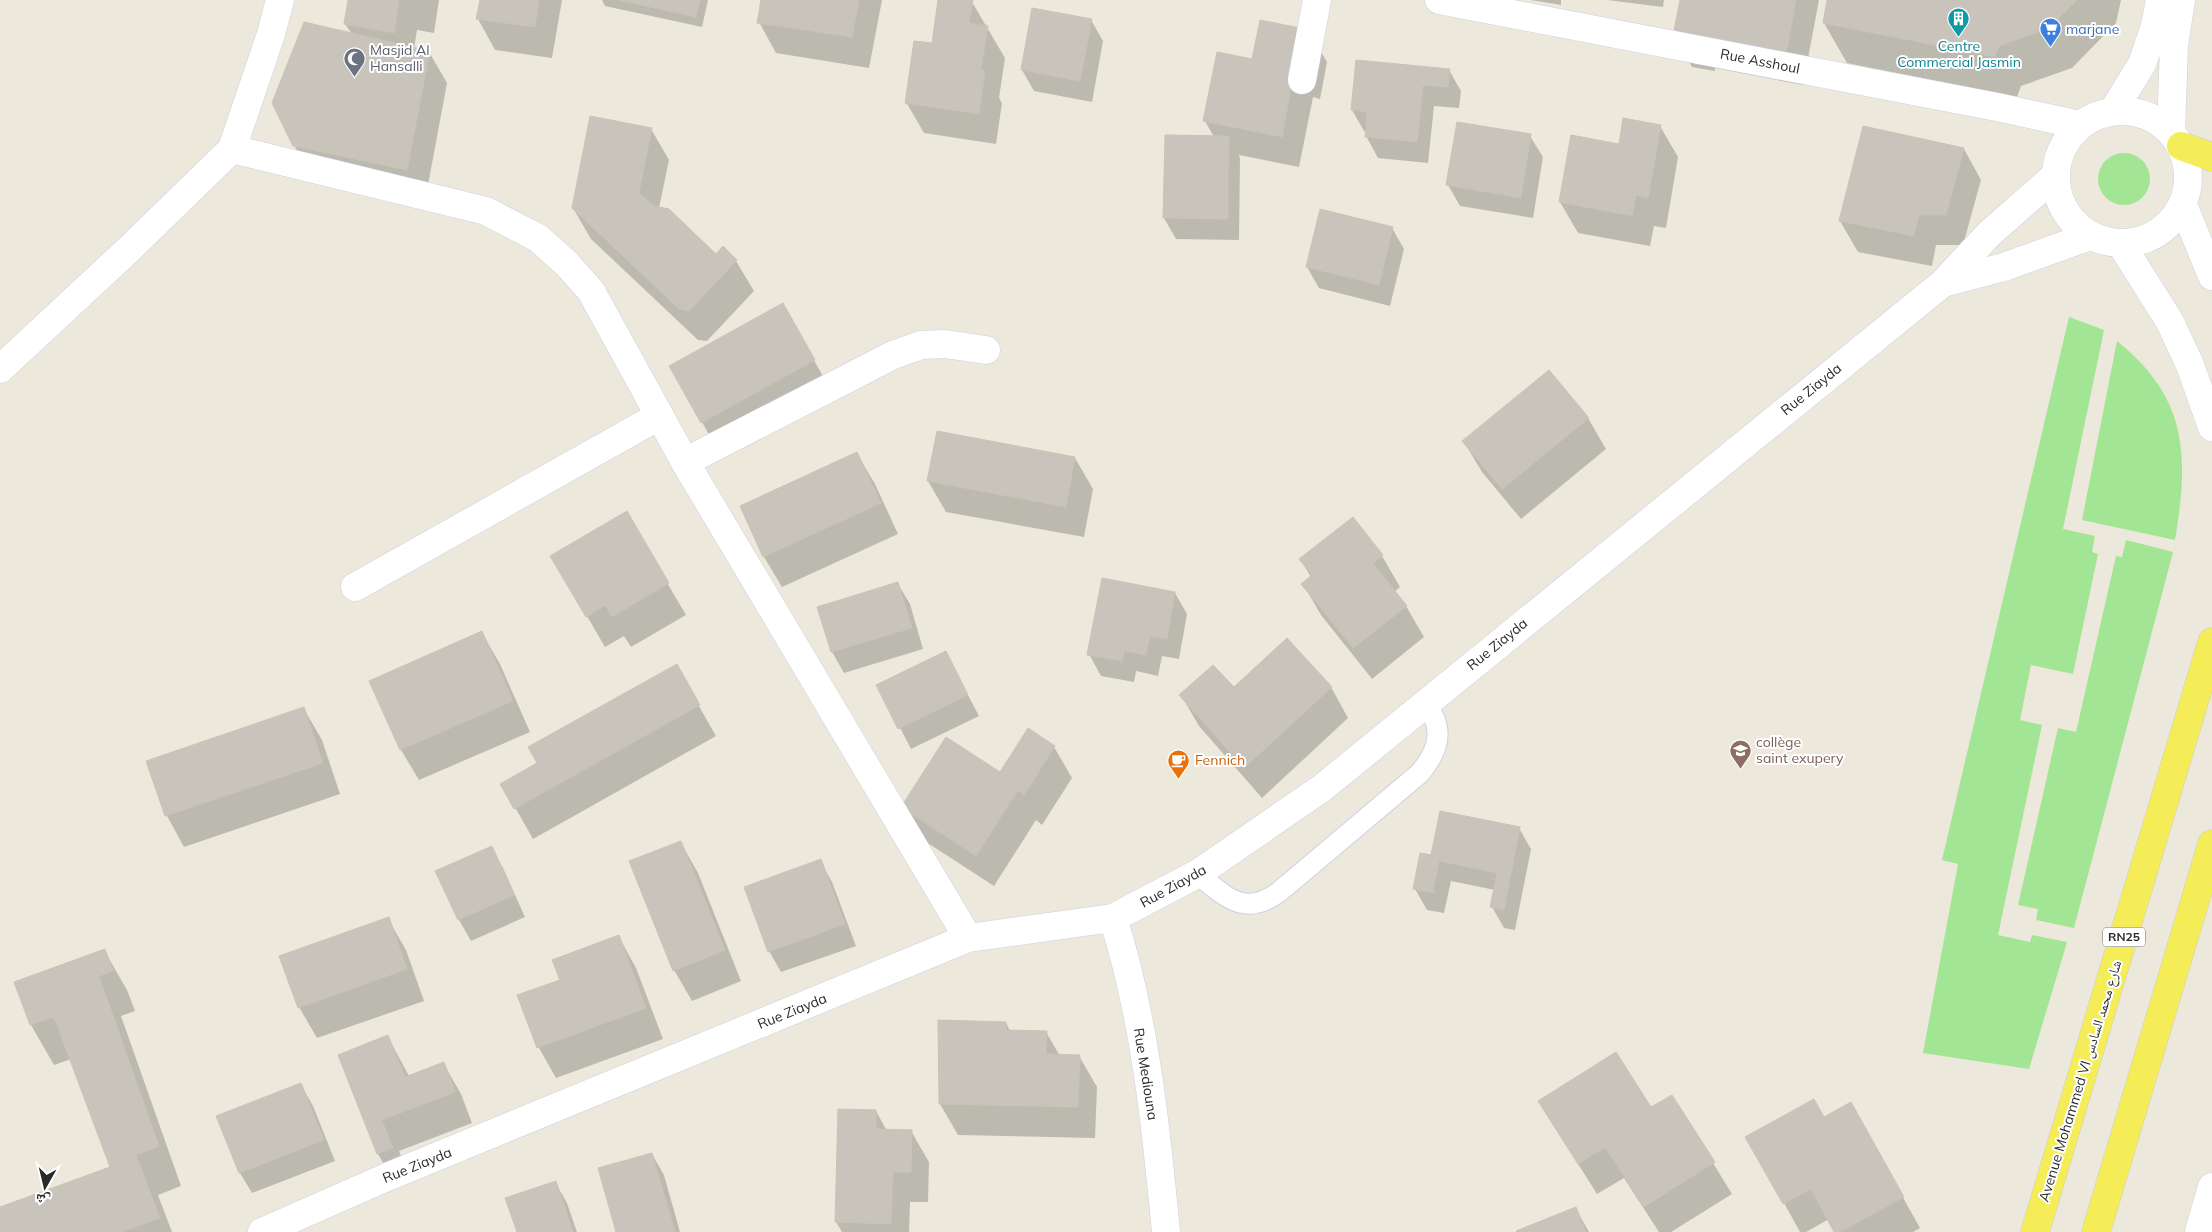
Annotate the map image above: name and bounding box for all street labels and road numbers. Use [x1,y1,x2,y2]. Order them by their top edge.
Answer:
street label: Rue Asshoul [1719,44,1801,78]
street label: Rue Ziayda [1777,359,1845,419]
street label: Rue Ziayda [1463,614,1531,674]
street label: Rue Ziayda [1137,860,1209,912]
road number: RN25 [2103,928,2145,946]
street label: Avenue Mohammed VI شارع محمد السادس [2035,958,2126,1204]
street label: Rue Ziayda [755,989,829,1033]
street label: Rue Mediouna [1130,1027,1162,1121]
street label: Rue Ziayda [380,1143,454,1187]

